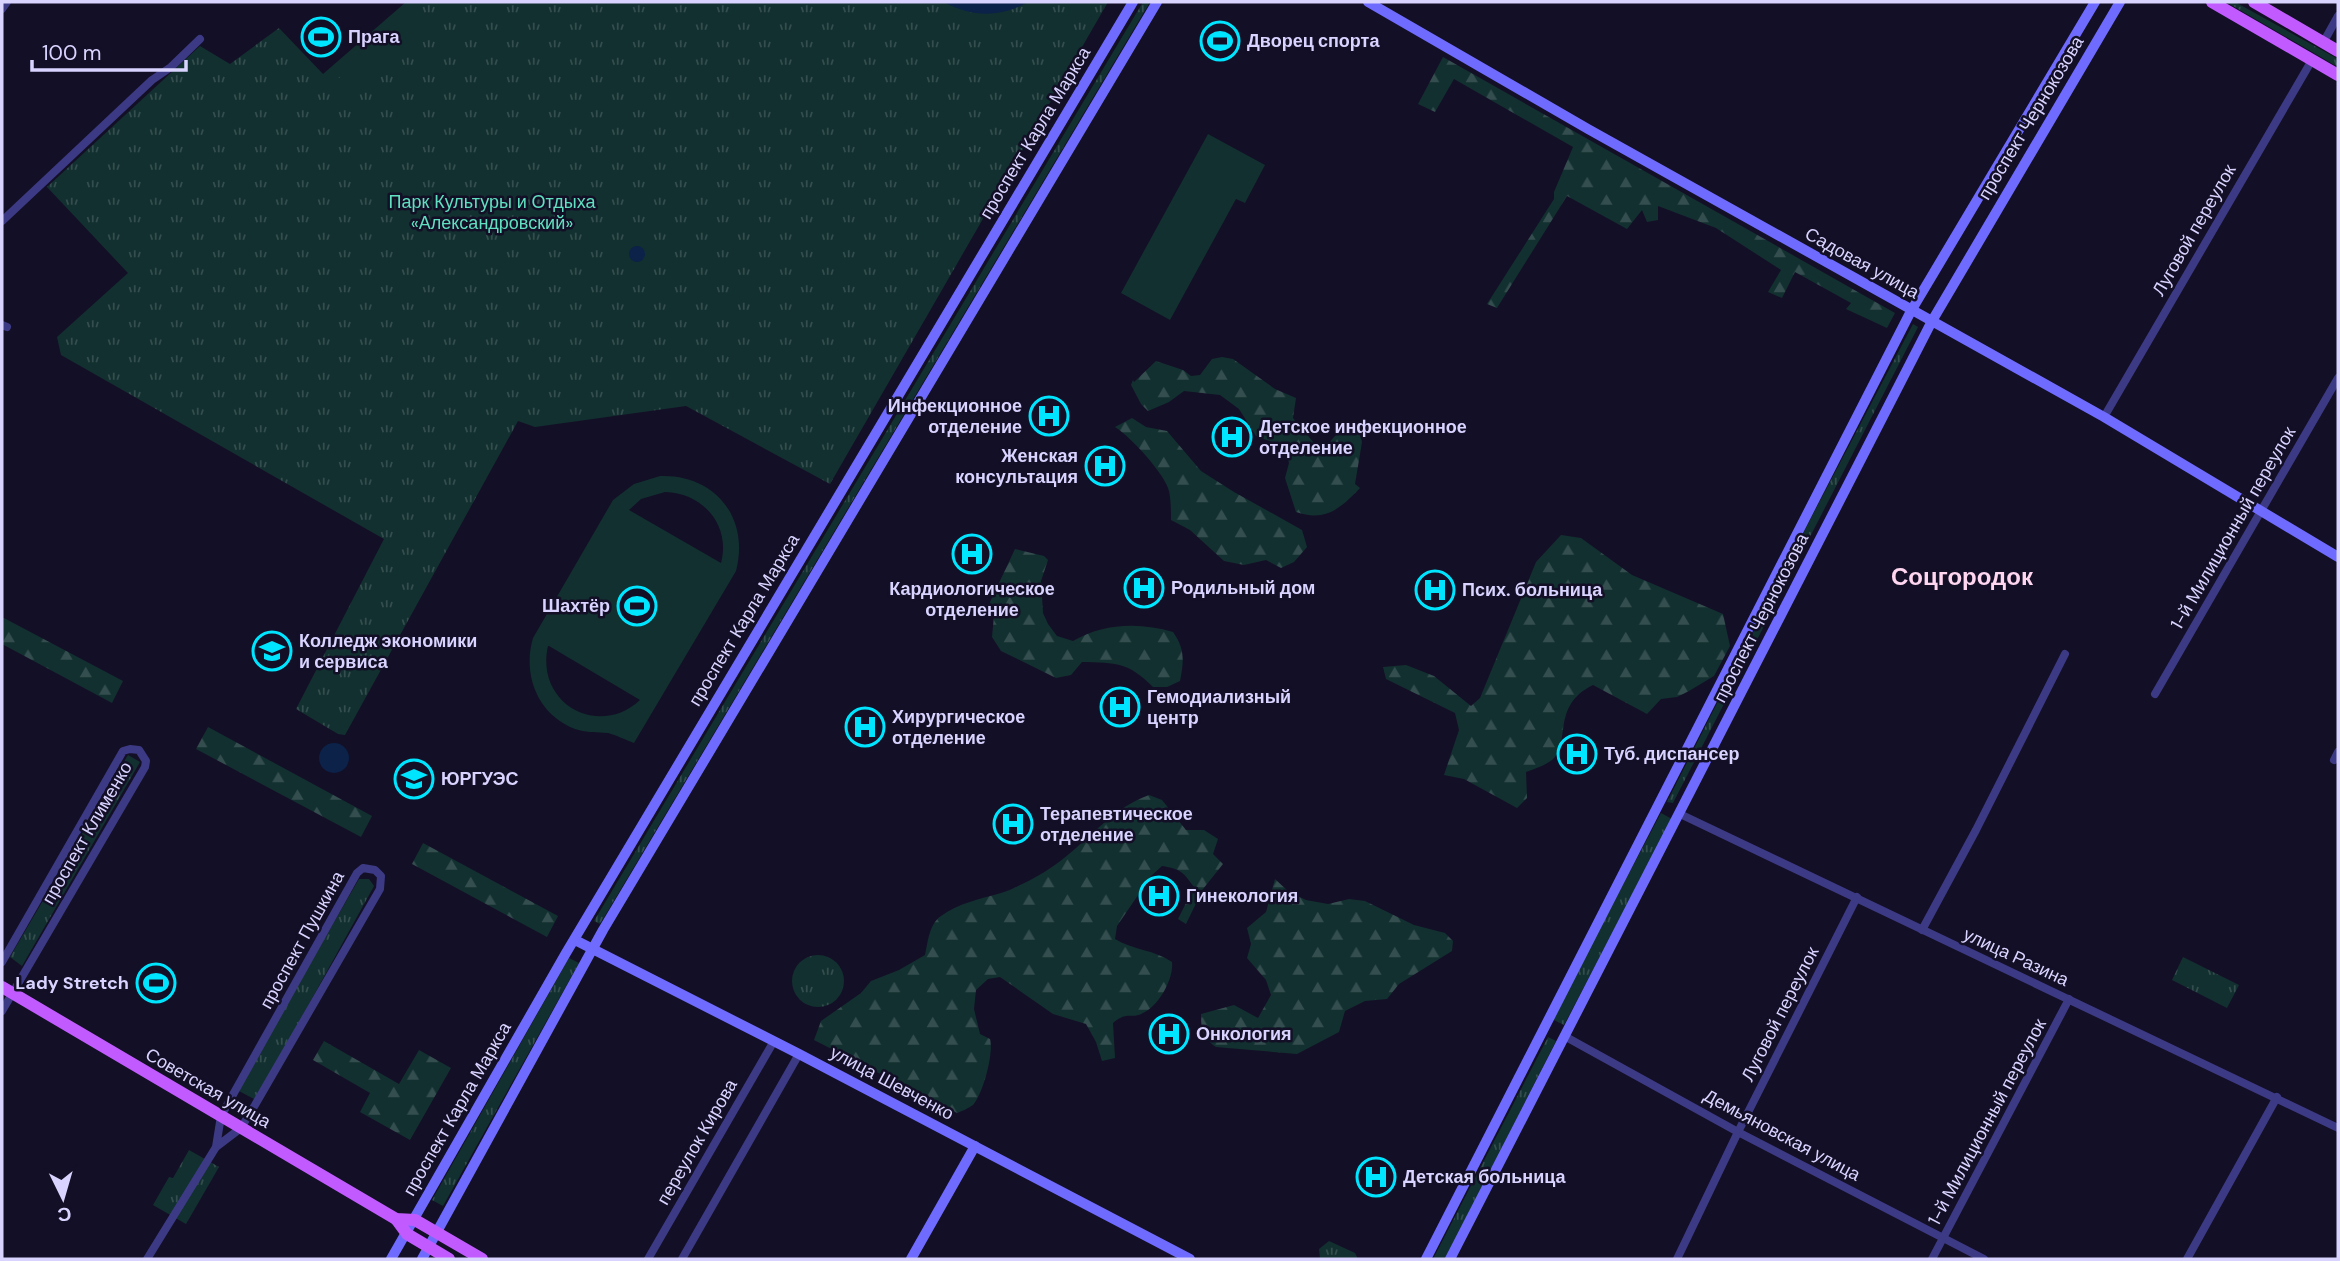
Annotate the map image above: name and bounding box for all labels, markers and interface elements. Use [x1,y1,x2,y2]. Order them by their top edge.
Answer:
sports icon: Прага [300,16,342,58]
sports icon: Дворец спорта [1199,20,1241,62]
place label: Прага [348,25,400,49]
scale bar [32,28,186,72]
place label: Дворец спорта [1247,29,1380,53]
street label: проспект Чернокозова [1973,31,2090,204]
text: 100 m [42,39,102,67]
street label: проспект Карла Маркса [974,41,1097,224]
street label: Луговой переулок [2147,160,2241,300]
park label: Парк Культуры и Отдыха «Александровский» [389,190,596,235]
street label: Садовая улица [1801,222,1924,305]
place label: Инфекционное отделение [888,394,1022,439]
hospital icon: Инфекционное отделение [1028,395,1070,437]
place label: Детское инфекционное отделение [1259,415,1467,460]
hospital icon: Детское инфекционное отделение [1211,416,1253,458]
street label: 1-й Милиционный переулок [2165,422,2301,634]
place label: Женская консультация [955,444,1078,489]
hospital icon: Женская консультация [1084,445,1126,487]
street label: проспект Карла Маркса [683,528,806,711]
street label: проспект Чернокозова [1708,528,1815,707]
hospital icon: Кардиологическое отделение [951,533,993,575]
district label: Соцгородок [1891,561,2034,592]
hospital icon: Родильный дом [1123,567,1165,609]
hospital icon: Псих. больница [1414,569,1456,611]
place label: Родильный дом [1171,576,1315,600]
place label: Кардиологическое отделение [889,577,1055,622]
place label: Псих. больница [1462,578,1603,602]
sports icon: Шахтёр [616,585,658,627]
place label: Шахтёр [542,594,610,618]
place label: Колледж экономики и сервиса [299,629,477,674]
school or university icon: Колледж экономики и сервиса [251,630,293,672]
place label: Гемодиализный центр [1147,685,1291,730]
hospital icon: Гемодиализный центр [1099,686,1141,728]
place label: Хирургическое отделение [892,705,1025,750]
hospital icon: Хирургическое отделение [844,706,886,748]
hospital icon: Туб. диспансер [1556,733,1598,775]
place label: Туб. диспансер [1604,742,1739,766]
street label: проспект Клименко [36,757,138,909]
school or university icon: ЮРГУЭС [393,758,435,800]
place label: ЮРГУЭС [441,767,519,791]
place label: Терапевтическое отделение [1040,802,1193,847]
hospital icon: Терапевтическое отделение [992,803,1034,845]
street label: проспект Пушкина [254,866,350,1013]
hospital icon: Гинекология [1138,875,1180,917]
place label: Гинекология [1186,884,1298,908]
street label: улица Разина [1959,922,2074,992]
street label: Луговой переулок [1736,942,1824,1085]
sports icon: Lady Stretch [135,962,177,1004]
place label: Lady Stretch [15,971,129,995]
hospital icon: Онкология [1148,1013,1190,1055]
street label: 1-й Милиционный переулок [1922,1014,2052,1229]
street label: проспект Карла Маркса [397,1017,517,1200]
place label: Онкология [1196,1022,1291,1046]
street label: улица Шевченко [826,1040,958,1126]
street label: Советская улица [141,1042,276,1134]
street label: переулок Кирова [651,1074,743,1209]
street label: Демьяновская улица [1699,1083,1865,1187]
hospital icon: Детская больница [1355,1156,1397,1198]
north arrow [28,1163,98,1233]
place label: Детская больница [1403,1165,1567,1189]
text: С [56,1201,72,1228]

